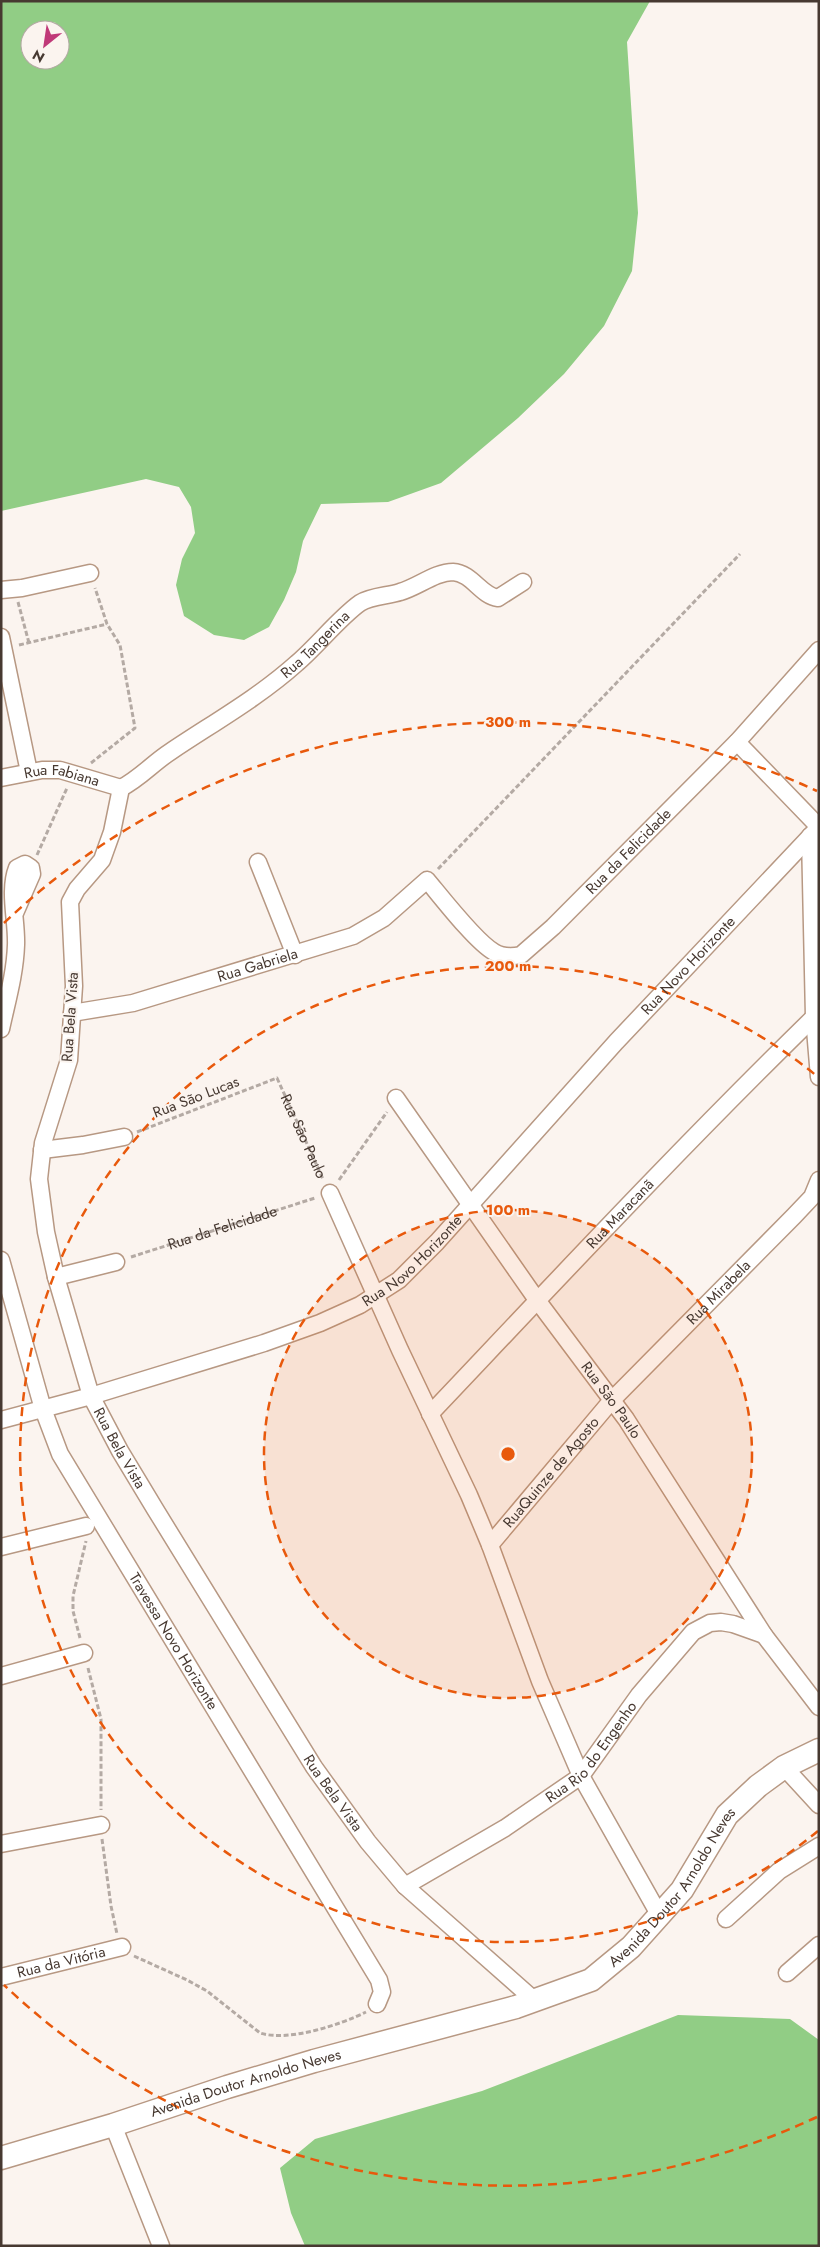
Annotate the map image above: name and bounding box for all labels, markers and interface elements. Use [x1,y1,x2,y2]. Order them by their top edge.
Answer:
north arrow [20,20,70,70]
text: N [29,45,48,68]
street label: Rua Tangerina [276,605,355,684]
text: 300 m [485,711,531,733]
street label: Rua Fabiana [22,759,102,792]
street label: Rua da Felicidade [581,803,676,899]
street label: Rua Novo Horizonte [636,911,741,1020]
street label: Rua Gabriela [215,942,300,988]
text: 200 m [485,955,531,977]
street label: Rua Bela Vista [56,971,84,1063]
street label: Rua São Lucas [150,1070,242,1124]
street label: Rua São Paulo [275,1090,332,1182]
street label: Rua Maracanã [581,1174,659,1254]
text: 100 m [486,1199,530,1221]
street label: Rua da Felicidade [165,1200,280,1256]
street label: Rua Novo Horizonte [358,1210,467,1312]
street label: Rua Mirabela [681,1255,756,1330]
street label: Rua São Paulo [576,1357,647,1443]
street label: Rua Bela Vista [88,1403,151,1493]
street label: RuaQuinze de Agosto [498,1412,604,1533]
centre of rings [499,1445,517,1463]
street label: Travessa Novo Horizonte [124,1569,224,1714]
street label: Rua Rio do Engenho [541,1697,642,1808]
street label: Rua Bela Vista [298,1750,368,1836]
street label: Avenida Doutor Arnoldo Neves [603,1802,740,1972]
street label: Rua da Vitória [15,1941,108,1984]
street label: Avenida Doutor Arnoldo Neves [148,2043,343,2123]

